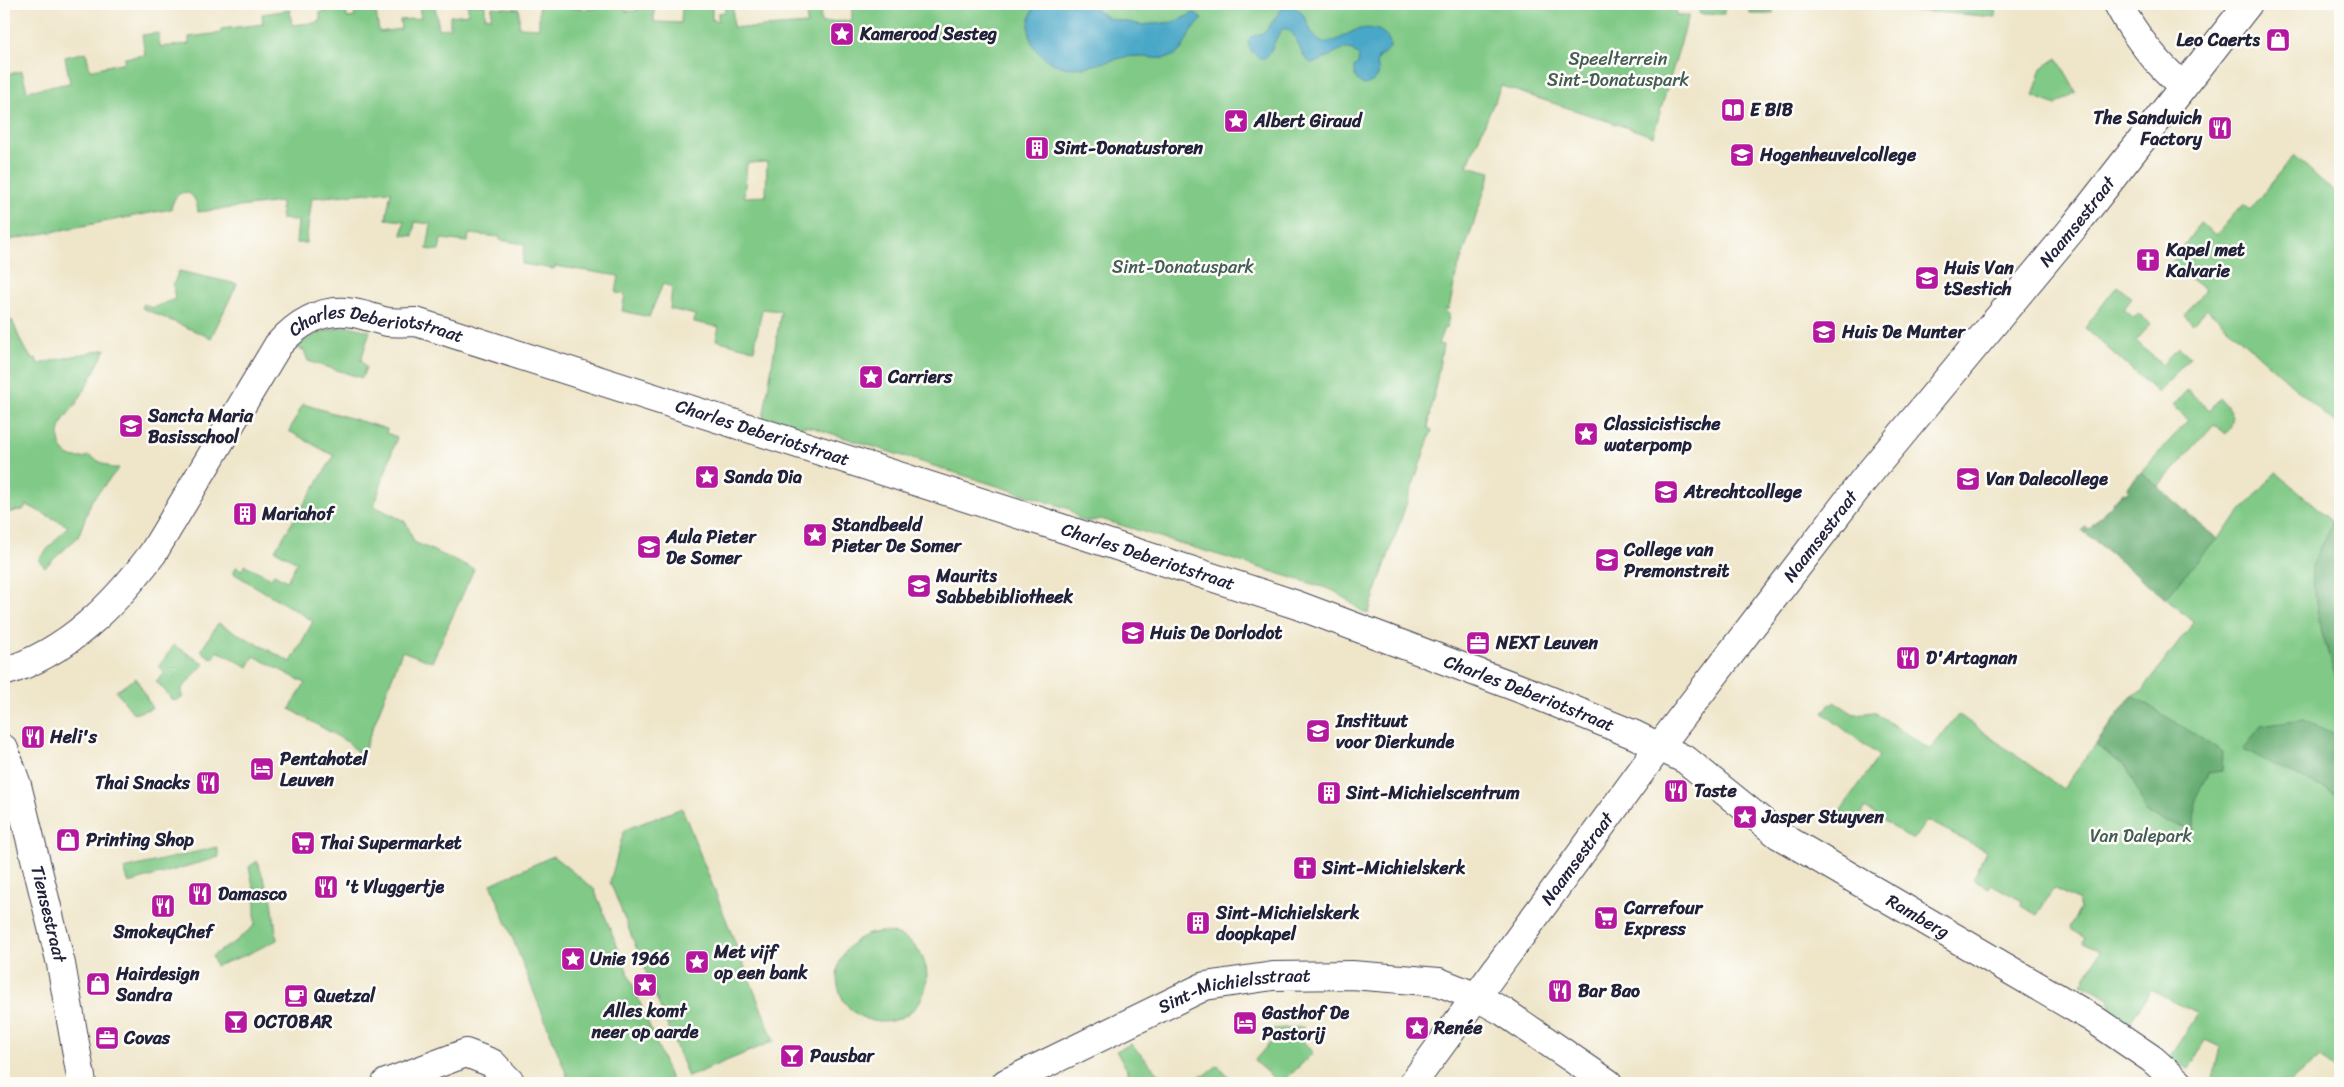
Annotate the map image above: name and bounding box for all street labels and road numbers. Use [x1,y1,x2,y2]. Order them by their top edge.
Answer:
street label: Naamsestraat [2031,169,2124,274]
street label: Charles Deberiotstraat [287,328,469,350]
street label: Charles Deberiotstraat [672,390,854,475]
street label: Naamsestraat [1775,482,1867,589]
street label: Charles Deberiotstraat [1057,513,1239,600]
street label: Charles Deberiotstraat [1439,645,1620,741]
street label: Naamsestraat [1532,805,1623,912]
street label: Tiensestraat [21,862,76,966]
street label: Ramberg [1880,885,1956,948]
street label: Sint-Michielsstraat [1152,960,1311,1023]

